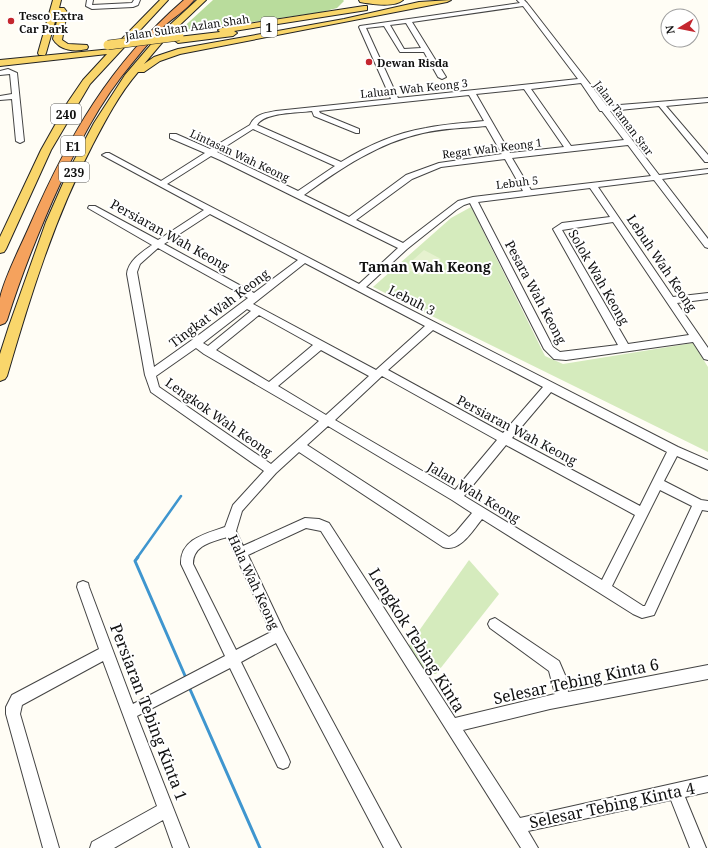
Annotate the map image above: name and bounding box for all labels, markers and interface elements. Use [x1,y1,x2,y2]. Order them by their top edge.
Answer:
place label: Tesco Extra Car Park [19,8,84,36]
north arrow [660,8,700,48]
street label: Jalan Sultan Azlan Shah [123,11,250,43]
marker: Tesco Extra Car Park [6,16,16,26]
road number: 1 [261,17,277,37]
text: N [661,24,678,35]
place label: Dewan Risda [377,55,449,70]
marker: Dewan Risda [364,57,374,67]
street label: Laluan Wah Keong 3 [359,75,469,101]
street label: Jalan Taman Star [590,77,658,159]
road number: 240 [51,104,81,124]
street label: Lintasan Wah Keong [188,125,292,185]
street label: Regat Wah Keong 1 [441,134,543,162]
road number: E1 [61,136,85,156]
road number: 239 [59,162,89,182]
street label: Lebuh 5 [495,172,539,192]
street label: Persiaran Wah Keong [107,195,233,275]
street label: Lebuh Wah Keong [623,211,701,315]
street label: Solok Wah Keong [564,226,634,328]
street label: Pesara Wah Keong [501,237,571,347]
district label: Taman Wah Keong [359,257,491,276]
street label: Tingkat Wah Keong [165,264,273,352]
street label: Lebuh 3 [386,281,438,319]
street label: Lengkok Wah Keong [162,373,276,461]
street label: Persiaran Wah Keong [454,391,580,469]
street label: Jalan Wah Keong [423,457,524,527]
street label: Hala Wah Keong [224,532,284,632]
street label: Lengkok Tebing Kinta [364,564,470,716]
street label: Persiaran Tebing Kinta 1 [105,620,193,804]
street label: Selesar Tebing Kinta 6 [491,653,661,709]
street label: Selesar Tebing Kinta 4 [527,777,697,833]

